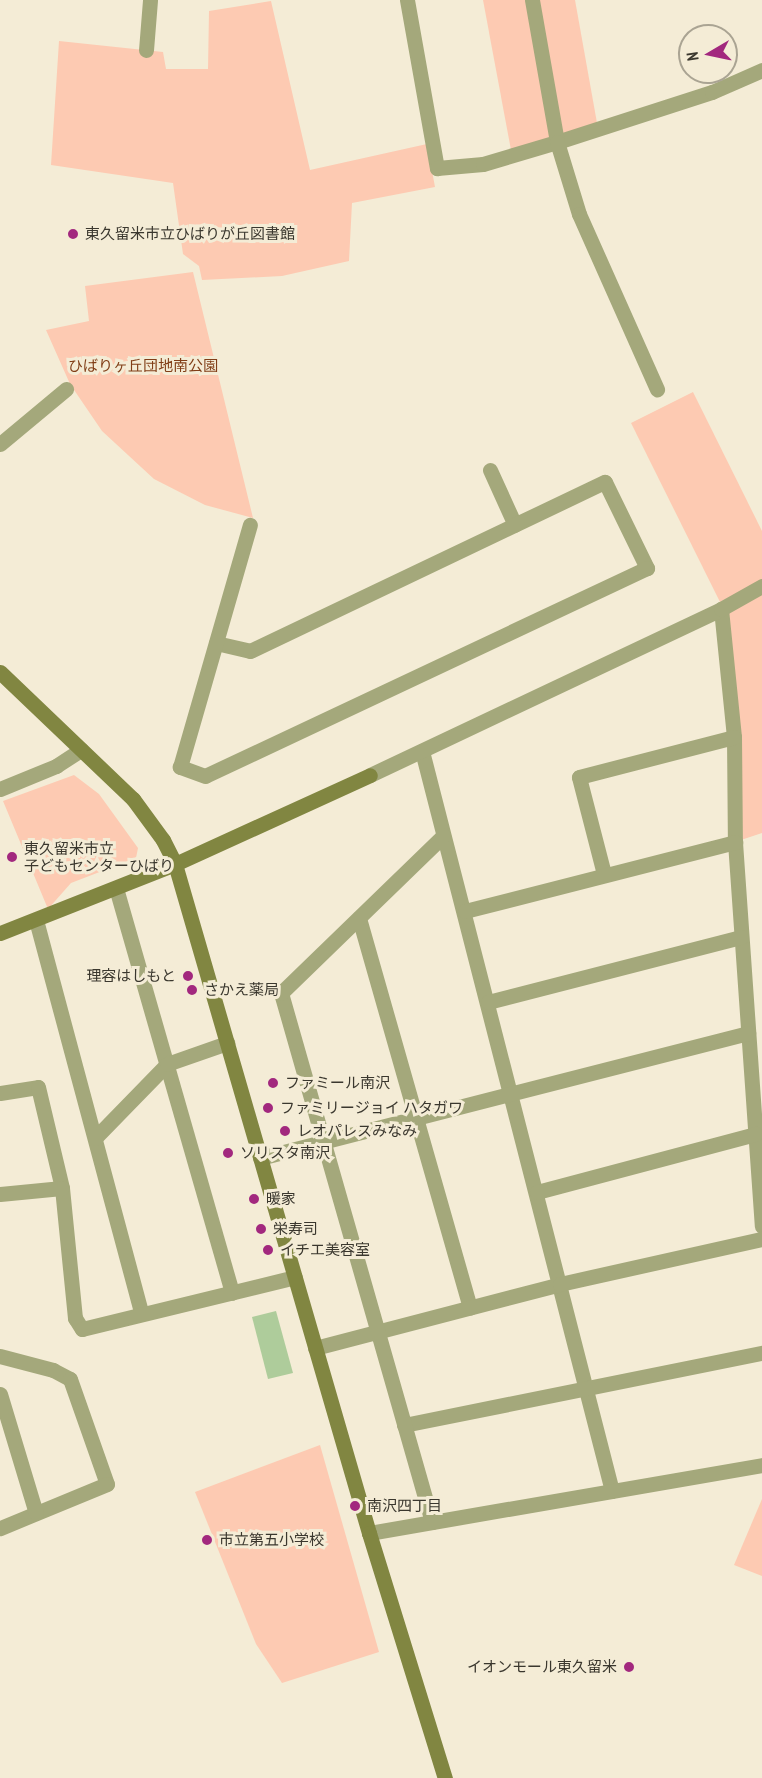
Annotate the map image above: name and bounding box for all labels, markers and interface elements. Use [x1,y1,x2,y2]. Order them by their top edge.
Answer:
north arrow [678,24,738,84]
text: N [682,51,703,62]
place label: 東久留米市立ひばりが丘図書館 [85,225,295,243]
marker: 東久留米市立ひばりが丘図書館 [66,227,80,241]
park label: ひばりヶ丘団地南公園 [68,357,218,375]
place label: 東久留米市立 子どもセンターひばり [24,839,174,874]
marker: 東久留米市立 子どもセンターひばり [5,850,19,864]
place label: 理容はしもと [86,967,176,985]
marker: 理容はしもと [181,969,195,983]
place label: さかえ薬局 [204,981,279,999]
marker: さかえ薬局 [185,983,199,997]
place label: ファミール南沢 [285,1074,390,1092]
marker: ファミール南沢 [266,1076,280,1090]
place label: ファミリージョイ ハタガワ [280,1099,463,1117]
marker: ファミリージョイ ハタガワ [261,1101,275,1115]
place label: レオパレスみなみ [297,1122,417,1140]
marker: レオパレスみなみ [278,1124,292,1138]
place label: ソリスタ南沢 [240,1144,330,1162]
marker: ソリスタ南沢 [221,1146,235,1160]
place label: 暖家 [266,1190,296,1208]
marker: 暖家 [247,1192,261,1206]
place label: 栄寿司 [273,1220,318,1238]
marker: 栄寿司 [254,1222,268,1236]
place label: イチエ美容室 [280,1241,370,1259]
marker: イチエ美容室 [261,1243,275,1257]
place label: 南沢四丁目 [367,1497,442,1515]
marker: 南沢四丁目 [348,1499,362,1513]
place label: 市立第五小学校 [219,1531,324,1549]
marker: 市立第五小学校 [200,1533,214,1547]
place label: イオンモール東久留米 [467,1658,617,1676]
marker: イオンモール東久留米 [622,1660,636,1674]

